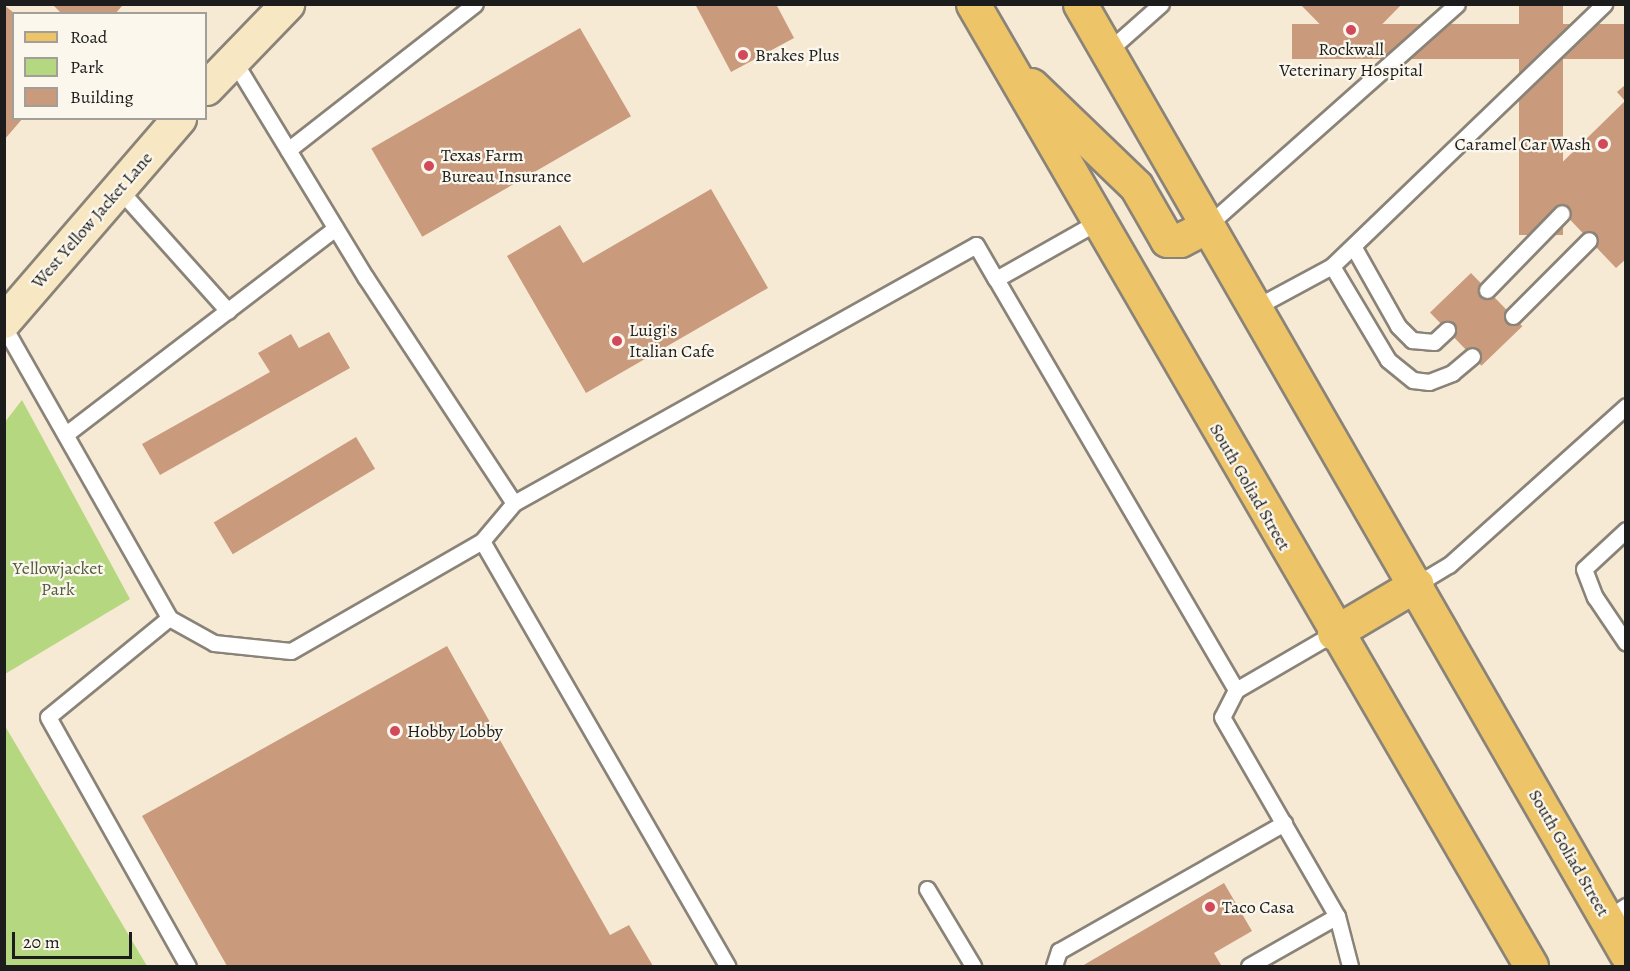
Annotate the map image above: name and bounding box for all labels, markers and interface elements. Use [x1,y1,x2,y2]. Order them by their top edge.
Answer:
legend [12,12,207,120]
marker: Rockwall Veterinary Hospital [1344,23,1358,37]
text: Road [70,25,107,49]
place label: Rockwall Veterinary Hospital [1279,39,1423,82]
place label: Brakes Plus [755,44,839,66]
marker: Brakes Plus [736,48,750,62]
text: Park [70,55,104,79]
text: Building [70,85,134,109]
place label: Caramel Car Wash [1455,133,1591,155]
marker: Caramel Car Wash [1596,137,1610,151]
place label: Texas Farm Bureau Insurance [441,145,571,188]
street label: West Yellow Jacket Lane [27,147,157,293]
marker: Texas Farm Bureau Insurance [422,159,436,173]
place label: Luigi's Italian Cafe [629,320,714,362]
marker: Luigi's Italian Cafe [610,334,624,348]
street label: South Goliad Street [1205,420,1295,554]
park label: Yellowjacket Park [13,558,103,600]
place label: Hobby Lobby [407,720,503,742]
marker: Hobby Lobby [388,724,402,738]
street label: South Goliad Street [1524,786,1614,920]
place label: Taco Casa [1222,896,1294,918]
marker: Taco Casa [1203,900,1217,914]
scale bar [15,920,135,958]
text: 20 m [23,930,60,954]

